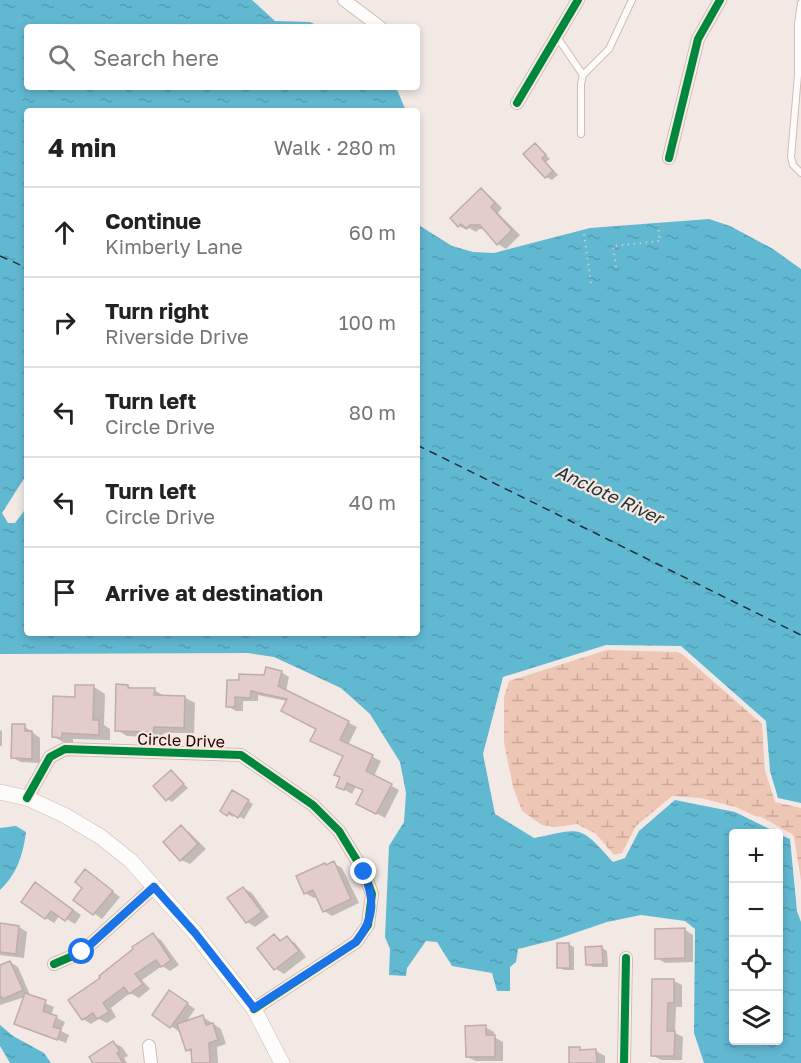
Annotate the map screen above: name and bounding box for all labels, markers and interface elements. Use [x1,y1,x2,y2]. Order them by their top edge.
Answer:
search box [24,24,420,90]
icon: search [45,41,78,74]
text: Search here [93,44,219,71]
text: 4 min [48,132,116,163]
text: Walk · 280 m [274,135,396,159]
text: Continue [105,207,201,234]
icon: ahead [48,216,81,249]
text: 60 m [349,220,396,244]
text: Kimberly Lane [105,234,243,258]
text: Turn right [105,297,209,324]
icon: right [48,306,81,339]
text: 100 m [339,310,396,334]
text: Riverside Drive [105,324,249,348]
text: Turn left [105,387,196,414]
icon: left [48,396,81,429]
text: 80 m [349,400,396,424]
text: Circle Drive [105,414,215,438]
water label: Anclote River [552,460,669,530]
text: Turn left [105,477,196,504]
icon: left [48,486,81,519]
text: 40 m [349,490,396,514]
text: Circle Drive [105,504,215,528]
icon: arrive [48,576,81,609]
text: Arrive at destination [105,579,323,606]
street label: Circle Drive [137,728,225,752]
map controls [729,829,783,1045]
button: + [729,829,783,883]
route end [350,858,376,884]
button: − [729,883,783,937]
button: locate [729,937,783,991]
route start [68,938,94,964]
button: layers [729,991,783,1045]

